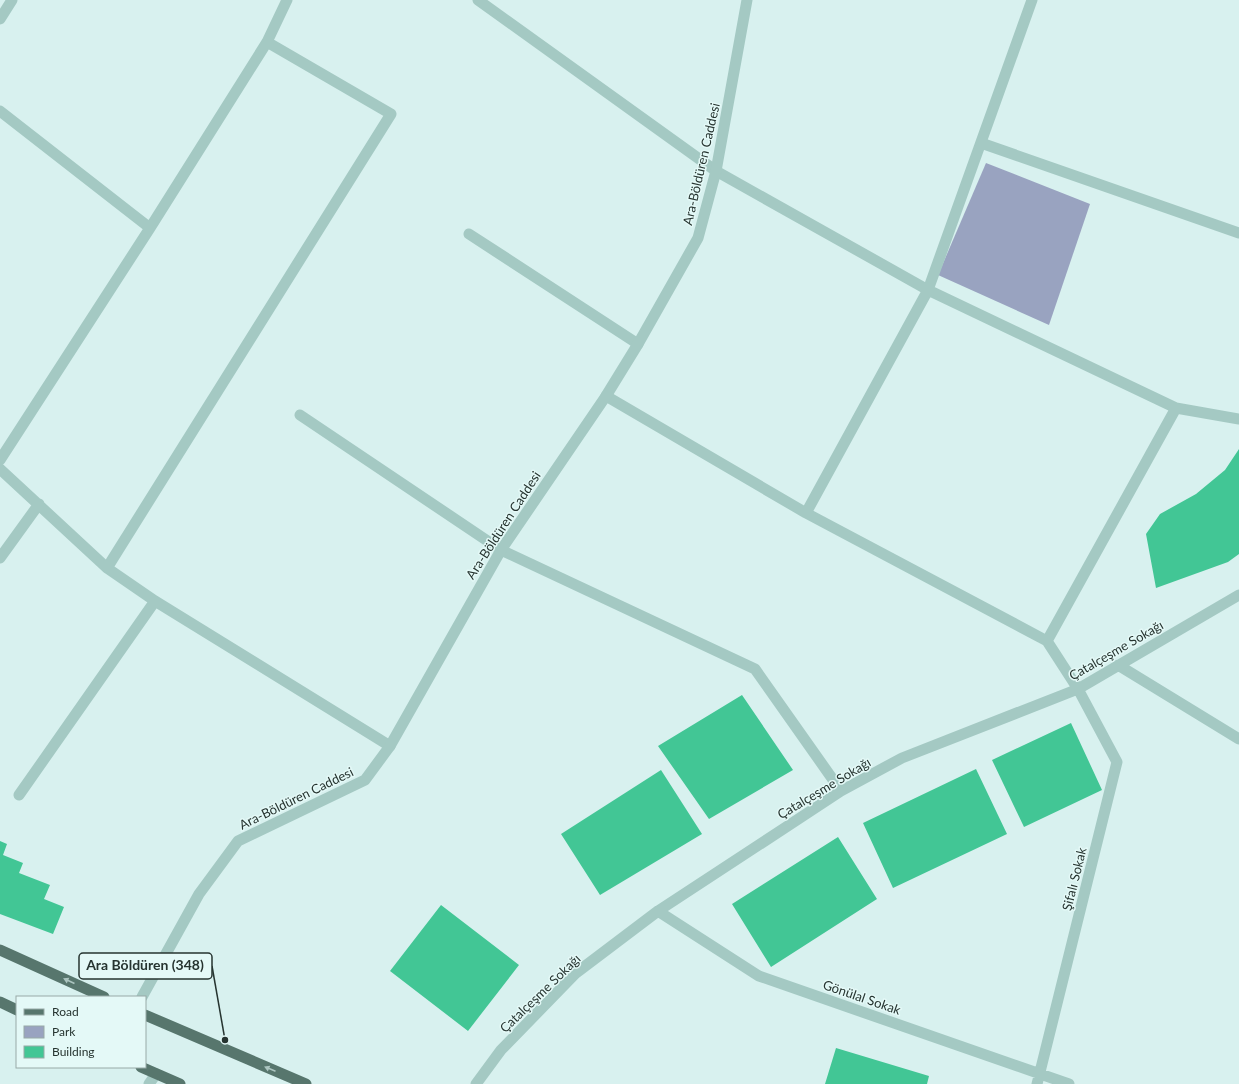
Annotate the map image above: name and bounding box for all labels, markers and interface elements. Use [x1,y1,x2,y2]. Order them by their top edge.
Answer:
street label: Ara-Böldüren Caddesi [679,101,723,227]
street label: Ara-Böldüren Caddesi [462,468,544,582]
street label: Çatalçeşme Sokağı [1066,617,1166,683]
street label: Çatalçeşme Sokağı [774,754,874,822]
street label: Ara-Böldüren Caddesi [236,763,356,833]
street label: Şifalı Sokak [1058,845,1090,912]
street label: Çatalçeşme Sokağı [496,950,584,1036]
callout: Ara Böldüren (348) [79,953,212,979]
text: Ara Böldüren (348) [85,956,204,973]
street label: Gönülal Sokak [821,976,903,1018]
one-way arrow [63,978,74,984]
legend [16,996,146,1068]
text: Road [52,1004,79,1019]
text: Park [52,1024,76,1039]
text: Building [52,1044,95,1059]
one-way arrow [263,1065,275,1071]

